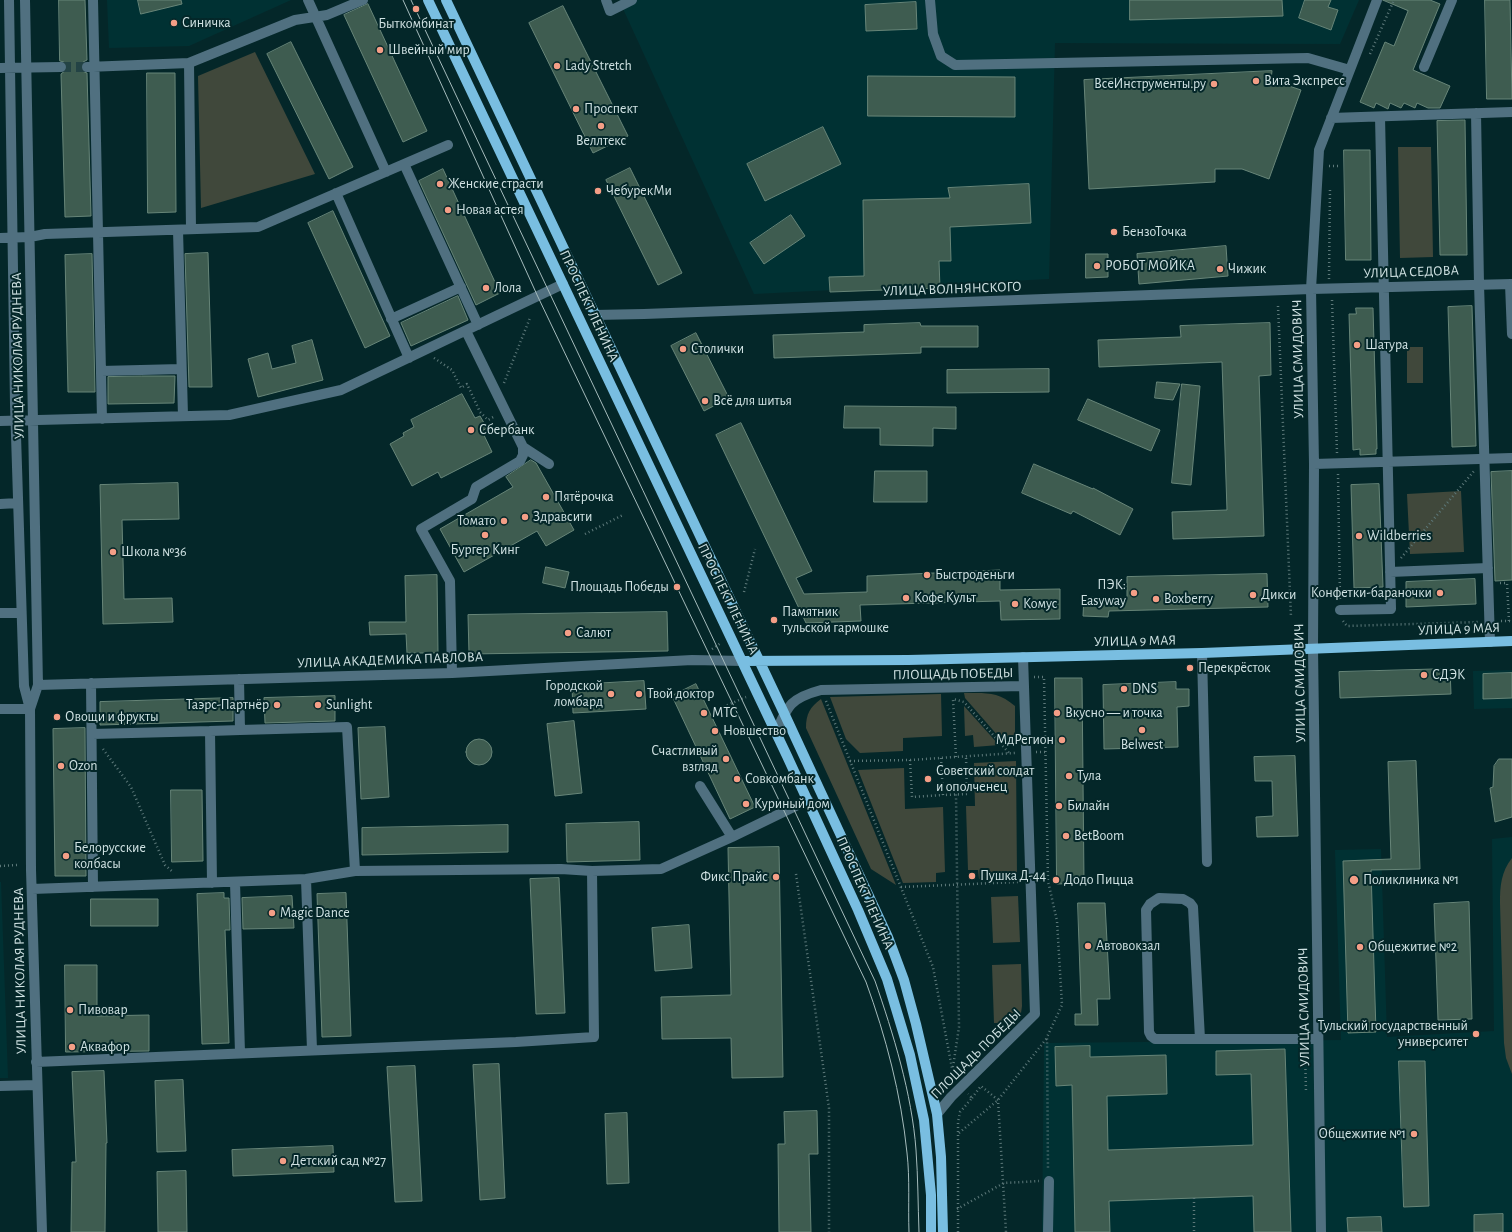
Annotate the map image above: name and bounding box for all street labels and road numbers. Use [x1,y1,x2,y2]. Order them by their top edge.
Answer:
street label: ПРОСПЕКТ ЛЕНИНА [556,247,622,365]
street label: УЛИЦА СЕДОВА [1363,262,1459,282]
street label: УЛИЦА НИКОЛАЯ РУДНЕВА [8,272,28,440]
street label: УЛИЦА ВОЛНЯНСКОГО [882,278,1022,300]
street label: УЛИЦА СМИДОВИЧ [1289,299,1307,419]
street label: ПРОСПЕКТ ЛЕНИНА [694,541,762,657]
street label: УЛИЦА 9 МАЯ [1418,619,1500,639]
street label: УЛИЦА СМИДОВИЧ [1291,623,1309,743]
street label: УЛИЦА 9 МАЯ [1094,632,1176,650]
street label: УЛИЦА АКАДЕМИКА ПАВЛОВА [297,648,483,672]
street label: ПЛОЩАДЬ ПОБЕДЫ [893,665,1013,683]
street label: ПРОСПЕКТ ЛЕНИНА [833,834,897,952]
street label: УЛИЦА НИКОЛАЯ РУДНЕВА [10,887,30,1055]
street label: УЛИЦА СМИДОВИЧ [1295,947,1313,1067]
street label: ПЛОЩАДЬ ПОБЕДЫ [927,1005,1025,1103]

